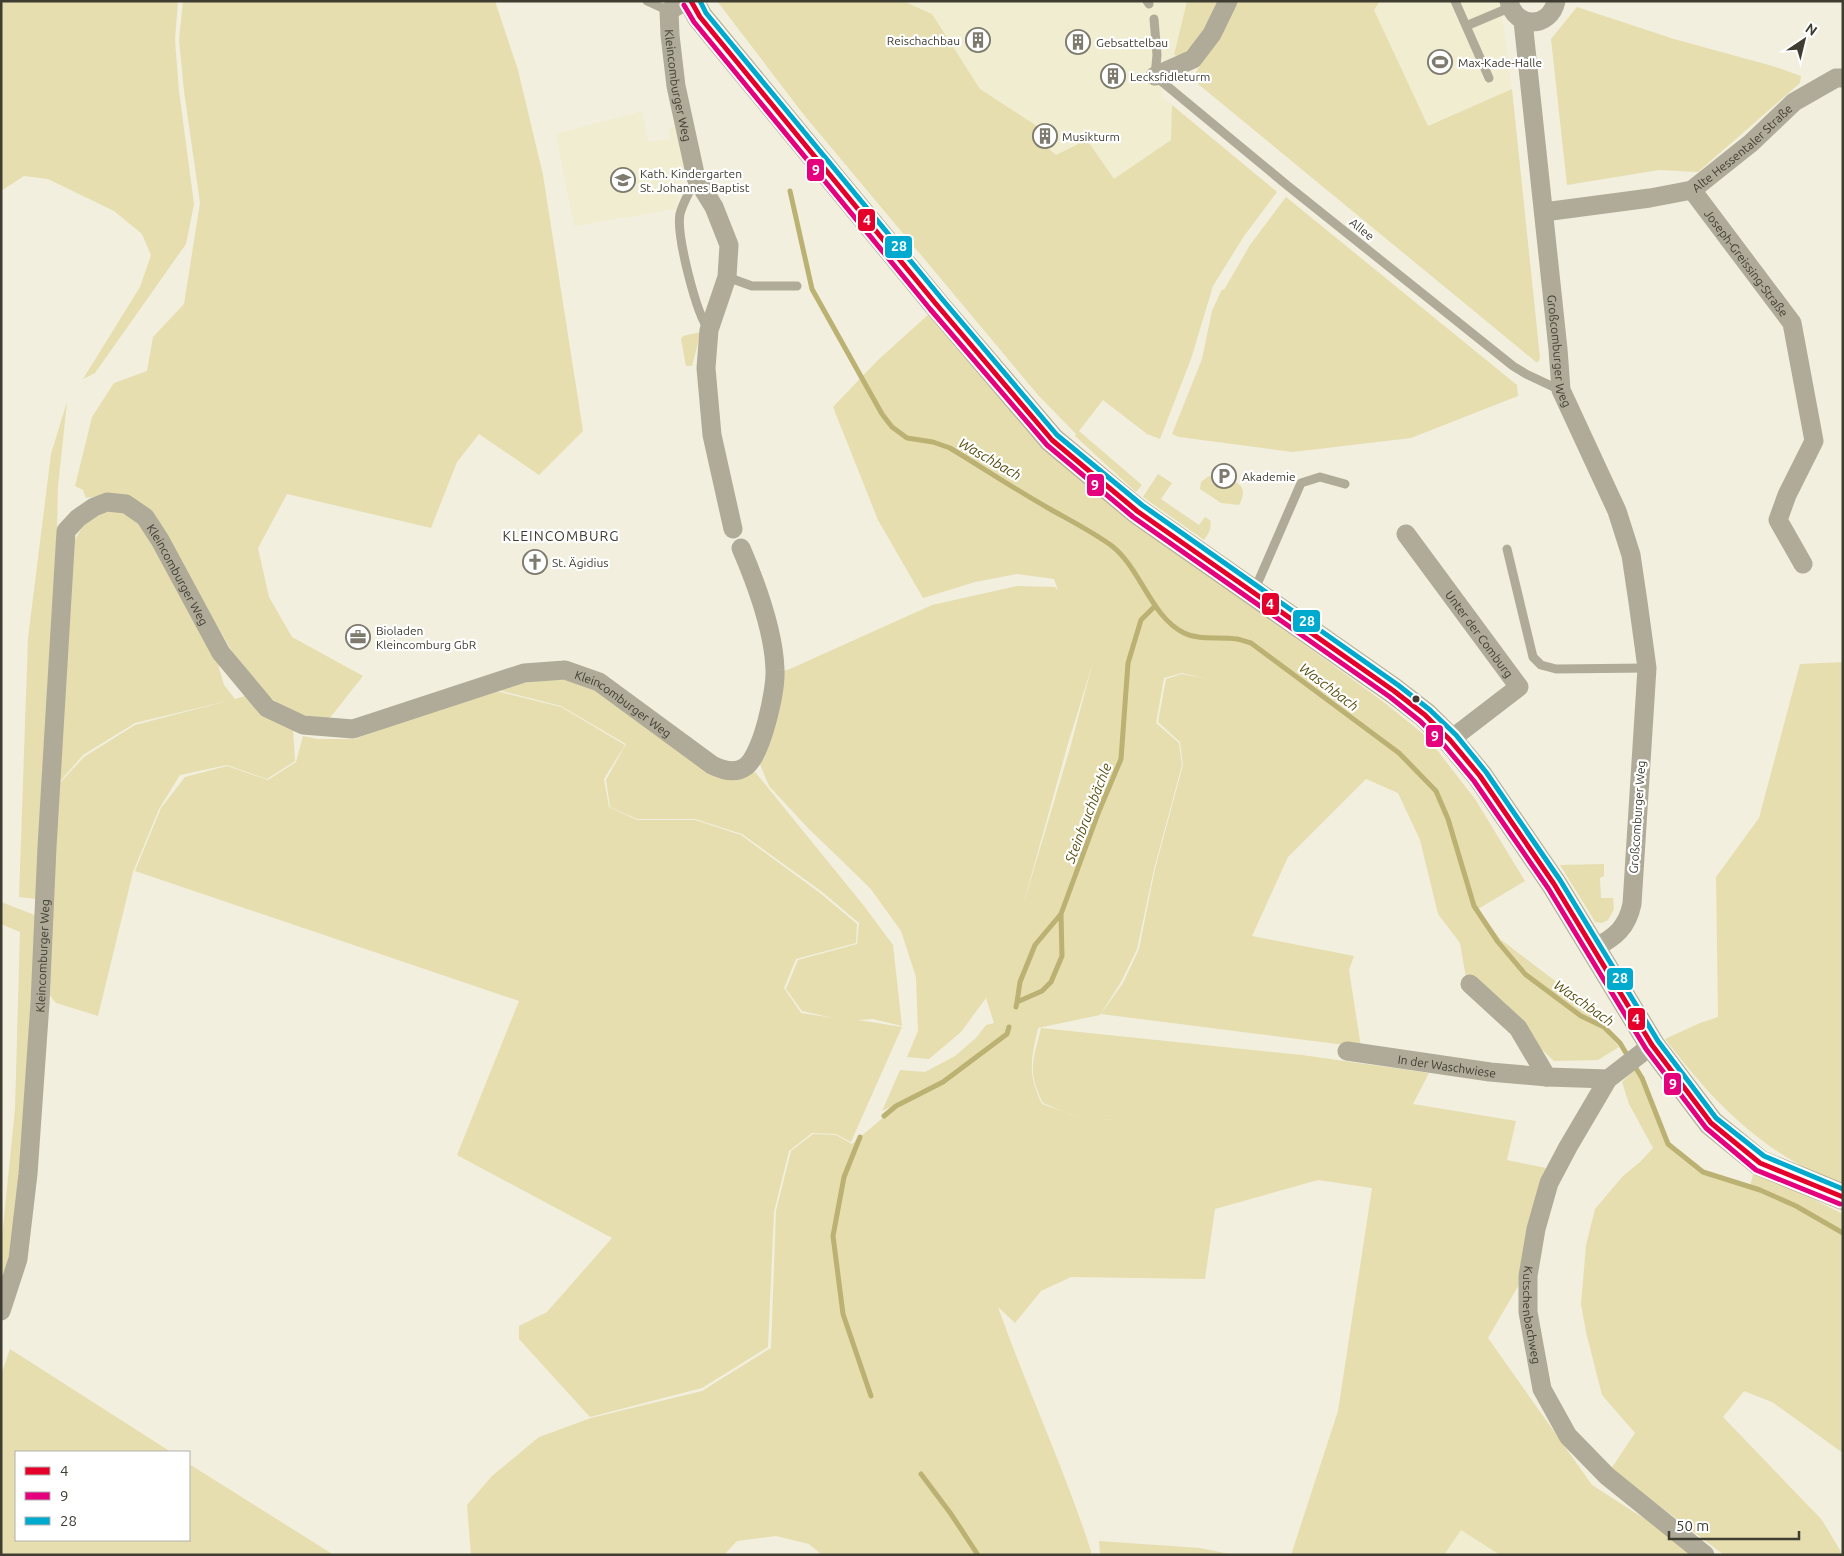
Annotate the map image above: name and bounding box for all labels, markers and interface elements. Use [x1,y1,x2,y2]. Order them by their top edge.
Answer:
north arrow [1779,15,1829,65]
text: N [1803,20,1820,39]
building icon: Reischachbau [965,27,991,53]
street label: Kleincomburger Weg [663,29,694,143]
building icon: Gebsattelbau [1065,29,1091,55]
place label: Reischachbau [887,34,960,47]
place label: Gebsattelbau [1096,36,1168,49]
sports icon: Max-Kade-Halle [1427,49,1453,75]
place label: Max-Kade-Halle [1458,56,1542,69]
building icon: Lecksfidleturm [1100,63,1126,89]
place label: Lecksfidleturm [1130,70,1210,83]
street label: Alte Hessentaler Straße [1689,101,1794,194]
building icon: Musikturm [1032,123,1058,149]
place label: Musikturm [1062,130,1120,143]
line badge: 9 [806,158,825,182]
text: 9 [812,162,820,178]
school or university icon: Kath. Kindergarten St. Johannes Baptist [610,167,636,193]
place label: Kath. Kindergarten St. Johannes Baptist [640,167,750,194]
street label: Joseph-Greissing-Straße [1702,207,1791,319]
line badge: 4 [857,208,876,232]
text: 4 [863,212,871,228]
street label: Allee [1347,215,1377,243]
line badge: 28 [884,235,913,259]
text: 28 [891,238,907,254]
street label: Großcomburger Weg [1546,294,1574,409]
water label: Waschbach [956,435,1024,483]
parking icon: Akademie [1211,463,1237,489]
place label: Akademie [1242,470,1296,483]
line badge: 9 [1086,473,1105,497]
text: 9 [1091,477,1099,493]
street label: Kleincomburger Weg [145,522,211,627]
district label: KLEINCOMBURG [503,528,619,544]
church icon: St. Ägidius [522,549,548,575]
place label: St. Ägidius [552,556,608,569]
street label: Unter der Comburg [1443,588,1516,680]
line badge: 4 [1261,592,1280,616]
text: 4 [1266,596,1274,612]
line badge: 28 [1292,609,1321,633]
text: 28 [1299,613,1315,629]
office icon: Bioladen Kleincomburg GbR [345,624,371,650]
place label: Bioladen Kleincomburg GbR [376,624,477,651]
water label: Waschbach [1296,660,1362,714]
street label: Kleincomburger Weg [573,668,674,740]
unlabelled marker [1411,694,1421,704]
line badge: 9 [1425,724,1444,748]
text: 9 [1431,728,1439,744]
street label: Großcomburger Weg [1627,760,1647,874]
water label: Steinbruchbächle [1061,761,1114,866]
street label: Kleincomburger Weg [33,899,51,1013]
line badge: 28 [1606,967,1634,991]
text: 28 [1612,970,1628,986]
water label: Waschbach [1551,977,1617,1029]
line badge: 4 [1627,1007,1646,1031]
text: 4 [1632,1011,1640,1027]
street label: In der Waschwiese [1397,1052,1497,1079]
line badge: 9 [1663,1072,1682,1096]
text: 9 [1669,1076,1677,1092]
street label: Kutschenbachweg [1521,1265,1544,1365]
legend [15,1451,190,1541]
text: 4 [60,1462,68,1479]
text: 9 [60,1487,68,1504]
scale bar [1669,1508,1799,1540]
text: 28 [60,1512,77,1529]
text: 50 m [1676,1517,1709,1534]

